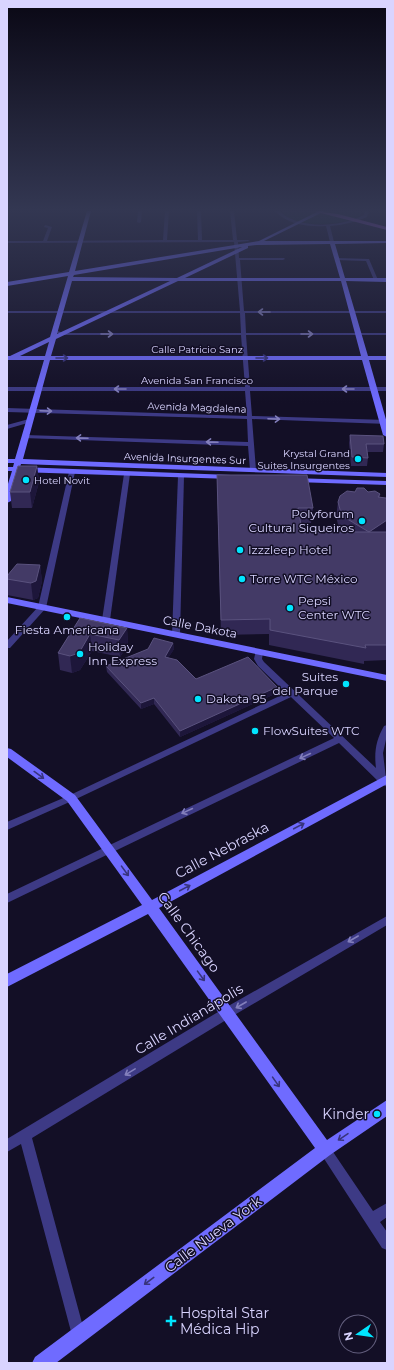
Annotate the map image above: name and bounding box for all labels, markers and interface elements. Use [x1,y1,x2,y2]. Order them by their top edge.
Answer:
one-way arrow [258,308,271,316]
one-way arrow [100,330,113,338]
one-way arrow [300,330,313,338]
street label: Calle Patricio Sanz [151,343,243,356]
one-way arrow [55,354,68,362]
one-way arrow [255,355,268,362]
street label: Avenida San Francisco [141,374,253,387]
one-way arrow [114,385,127,393]
one-way arrow [342,385,355,393]
street label: Avenida Magdalena [147,399,247,416]
one-way arrow [39,408,52,415]
one-way arrow [267,415,280,423]
one-way arrow [76,435,89,442]
one-way arrow [206,439,219,446]
place label: Krystal Grand Suites Insurgentes [257,447,350,472]
street label: Avenida Insurgentes Sur [124,450,246,467]
marker: Krystal Grand Suites Insurgentes [353,454,363,464]
place label: Hotel Novit [34,474,90,487]
marker: Hotel Novit [21,475,31,485]
place label: Polyforum Cultural Siqueiros [248,506,354,535]
marker: Polyforum Cultural Siqueiros [357,516,367,526]
place label: Izzzleep Hotel [248,542,331,557]
marker: Izzzleep Hotel [235,545,245,555]
place label: Torre WTC México [250,571,358,586]
marker: Torre WTC México [237,574,247,584]
place label: Pepsi Center WTC [298,593,370,622]
marker: Pepsi Center WTC [285,603,295,613]
marker: Fiesta Americana [62,612,72,622]
street label: Calle Dakota [162,612,239,641]
place label: Fiesta Americana [15,622,119,637]
place label: Holiday Inn Express [88,639,157,668]
marker: Holiday Inn Express [75,649,85,659]
place label: Suites del Parque [273,669,338,698]
marker: Suites del Parque [341,679,351,689]
place label: Dakota 95 [206,691,267,706]
marker: Dakota 95 [193,694,203,704]
place label: FlowSuites WTC [263,723,360,738]
marker: FlowSuites WTC [250,726,260,736]
one-way arrow [299,753,311,760]
one-way arrow [33,771,44,779]
one-way arrow [182,808,194,815]
street label: Calle Nebraska [172,818,272,882]
one-way arrow [293,822,305,829]
one-way arrow [121,865,129,876]
one-way arrow [179,884,191,891]
street label: Calle Chicago [154,888,224,976]
one-way arrow [347,936,359,944]
one-way arrow [197,970,205,981]
street label: Calle Indianápolis [132,979,247,1058]
one-way arrow [235,1001,247,1009]
one-way arrow [124,1068,136,1076]
one-way arrow [272,1076,280,1087]
place label: Kinder [322,1105,369,1123]
marker: Kinder [372,1109,382,1119]
one-way arrow [338,1133,349,1141]
street label: Calle Nueva York [161,1191,266,1276]
one-way arrow [144,1277,155,1286]
place label: Hospital Star Médica Hip [180,1304,270,1338]
north arrow [338,1314,378,1354]
marker: Hospital Star Médica Hip [165,1315,177,1327]
text: N [340,1330,356,1342]

